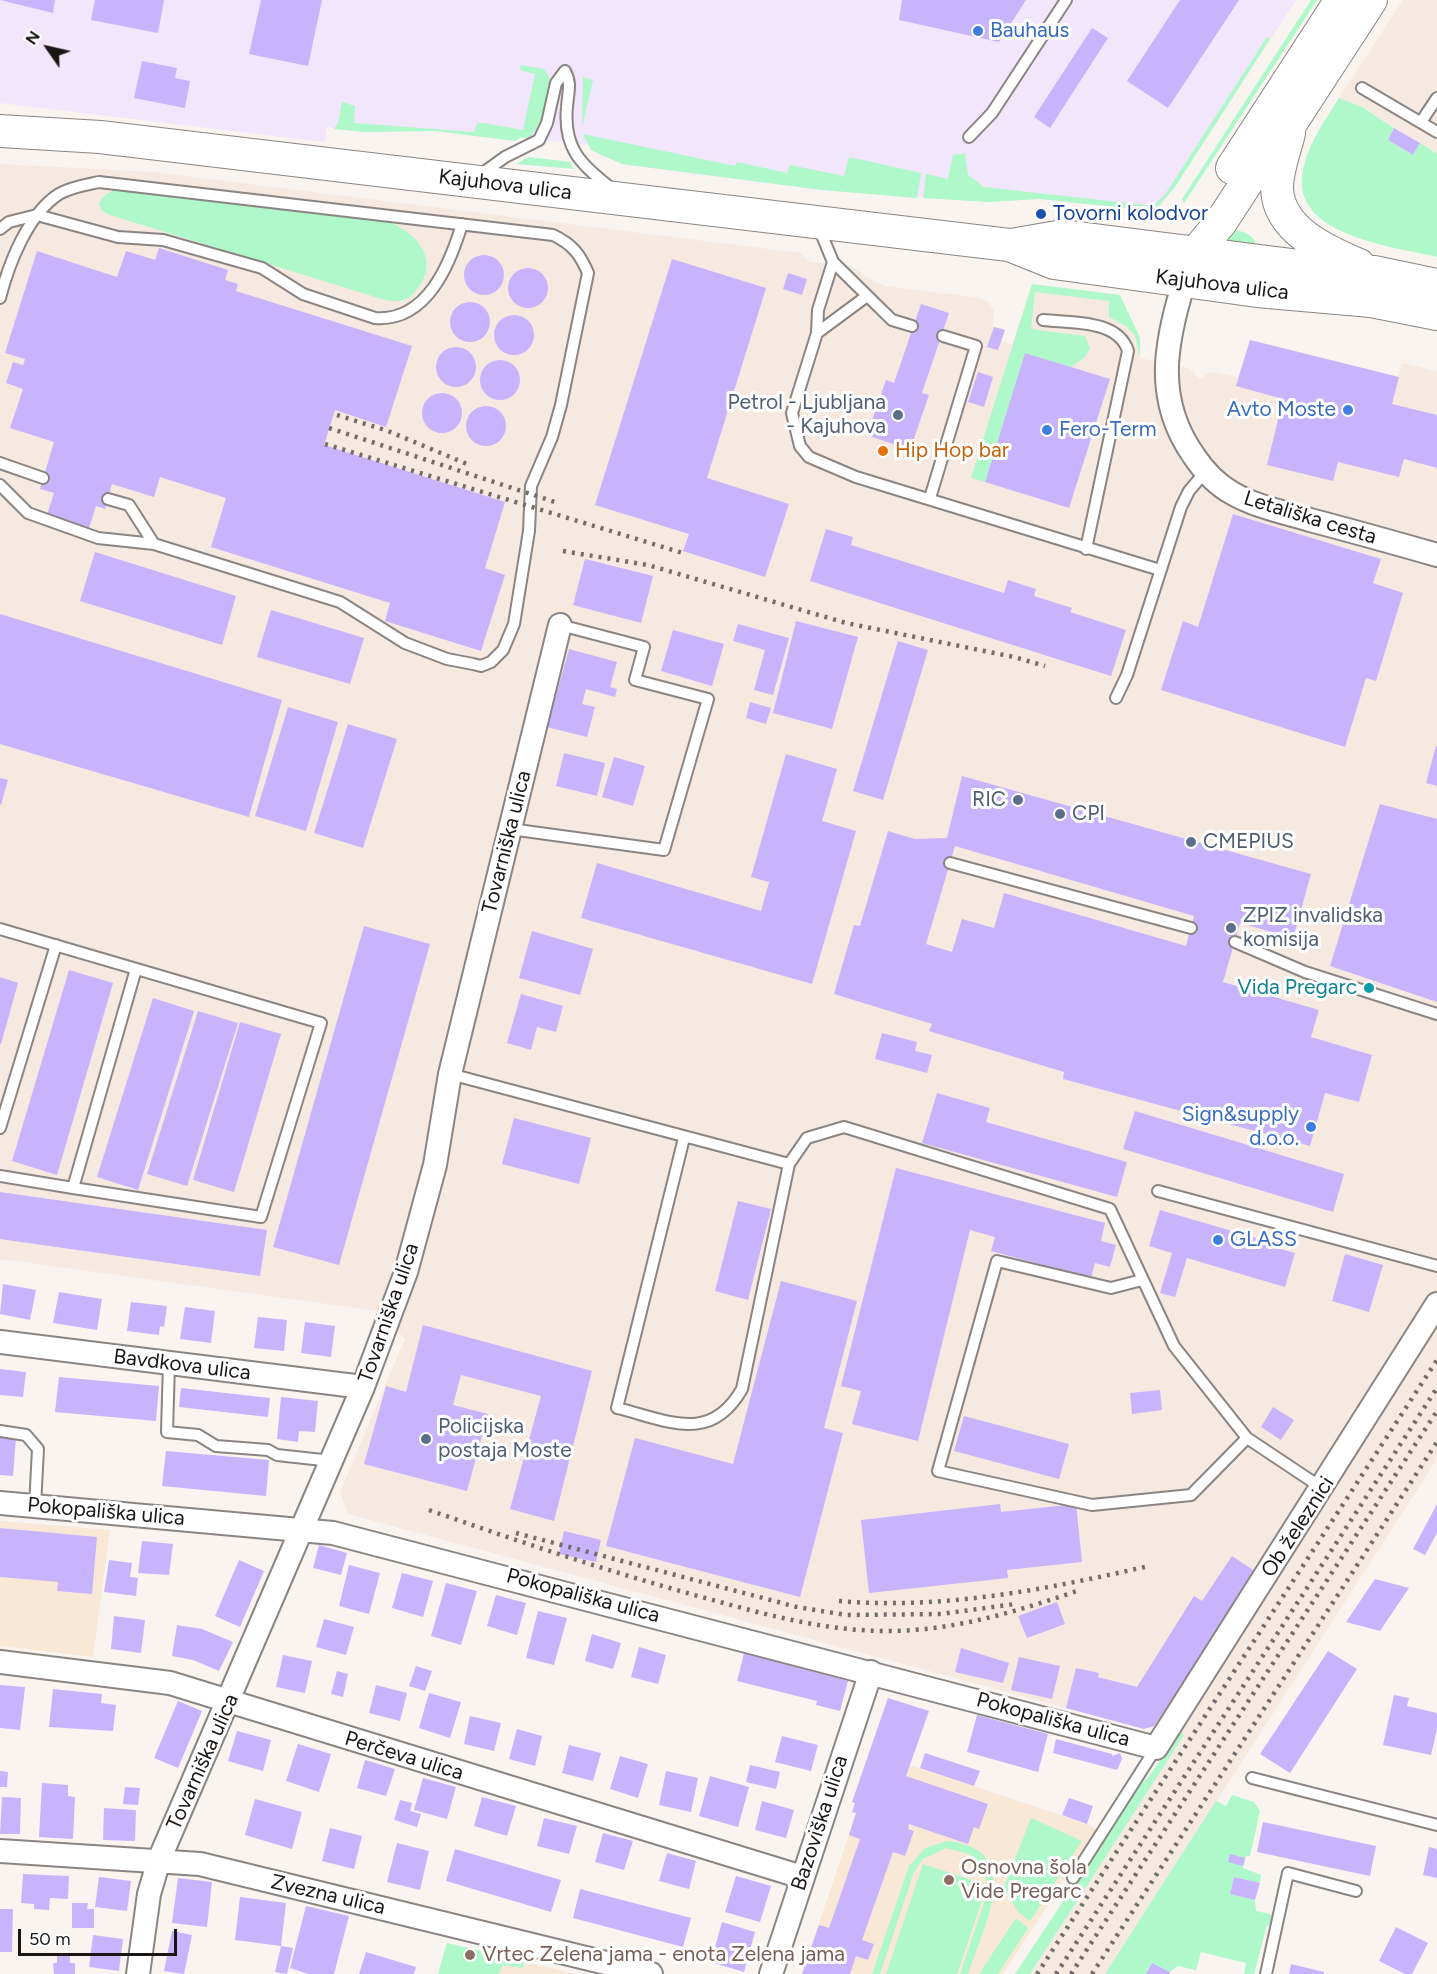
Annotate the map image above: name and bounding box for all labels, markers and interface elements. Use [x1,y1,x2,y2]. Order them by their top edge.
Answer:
north arrow [18,18,78,78]
place label: Bauhaus [990,18,1069,44]
marker: Bauhaus [971,24,985,38]
text: N [21,27,44,48]
street label: Kajuhova ulica [437,164,573,206]
place label: Tovorni kolodvor [1053,201,1208,227]
marker: Tovorni kolodvor [1034,207,1048,221]
street label: Kajuhova ulica [1154,264,1290,306]
place label: Petrol - Ljubljana - Kajuhova [728,390,886,440]
place label: Avto Moste [1227,397,1336,423]
marker: Avto Moste [1341,403,1355,417]
marker: Petrol - Ljubljana - Kajuhova [891,408,905,422]
place label: Fero-Term [1059,417,1157,443]
marker: Fero-Term [1040,423,1054,437]
place label: Hip Hop bar [895,438,1009,464]
marker: Hip Hop bar [876,444,890,458]
street label: Letališka cesta [1241,486,1379,550]
street label: Tovarniška ulica [477,768,537,916]
place label: RIC [972,787,1006,813]
marker: RIC [1011,793,1025,807]
place label: CPI [1072,801,1105,827]
marker: CPI [1053,807,1067,821]
place label: CMEPIUS [1203,829,1294,855]
marker: CMEPIUS [1184,835,1198,849]
place label: ZPIZ invalidska komisija [1243,903,1383,953]
marker: ZPIZ invalidska komisija [1224,921,1238,935]
place label: Vida Pregarc [1237,975,1357,1001]
marker: Vida Pregarc [1362,981,1376,995]
place label: Sign&supply d.o.o. [1182,1102,1299,1152]
marker: Sign&supply d.o.o. [1304,1120,1318,1134]
place label: GLASS [1230,1227,1297,1253]
marker: GLASS [1211,1233,1225,1247]
street label: Tovarniška ulica [353,1240,425,1386]
street label: Bavdkova ulica [112,1344,252,1386]
place label: Policijska postaja Moste [438,1414,572,1464]
marker: Policijska postaja Moste [419,1432,433,1446]
street label: Ob železnici [1256,1472,1340,1582]
street label: Pokopališka ulica [26,1493,186,1531]
street label: Pokopališka ulica [503,1563,663,1629]
street label: Pokopališka ulica [973,1687,1133,1753]
street label: Tovarniška ulica [162,1690,244,1834]
street label: Perčeva ulica [342,1726,466,1786]
street label: Bazoviška ulica [786,1752,854,1894]
place label: Osnovna šola Vide Pregarc [961,1855,1087,1905]
street label: Zvezna ulica [268,1870,388,1920]
marker: Osnovna šola Vide Pregarc [942,1873,956,1887]
scale bar [21,1917,180,1955]
text: 50 m [29,1928,71,1950]
place label: Vrtec Zelena jama - enota Zelena jama [482,1942,845,1968]
marker: Vrtec Zelena jama - enota Zelena jama [463,1948,477,1962]

